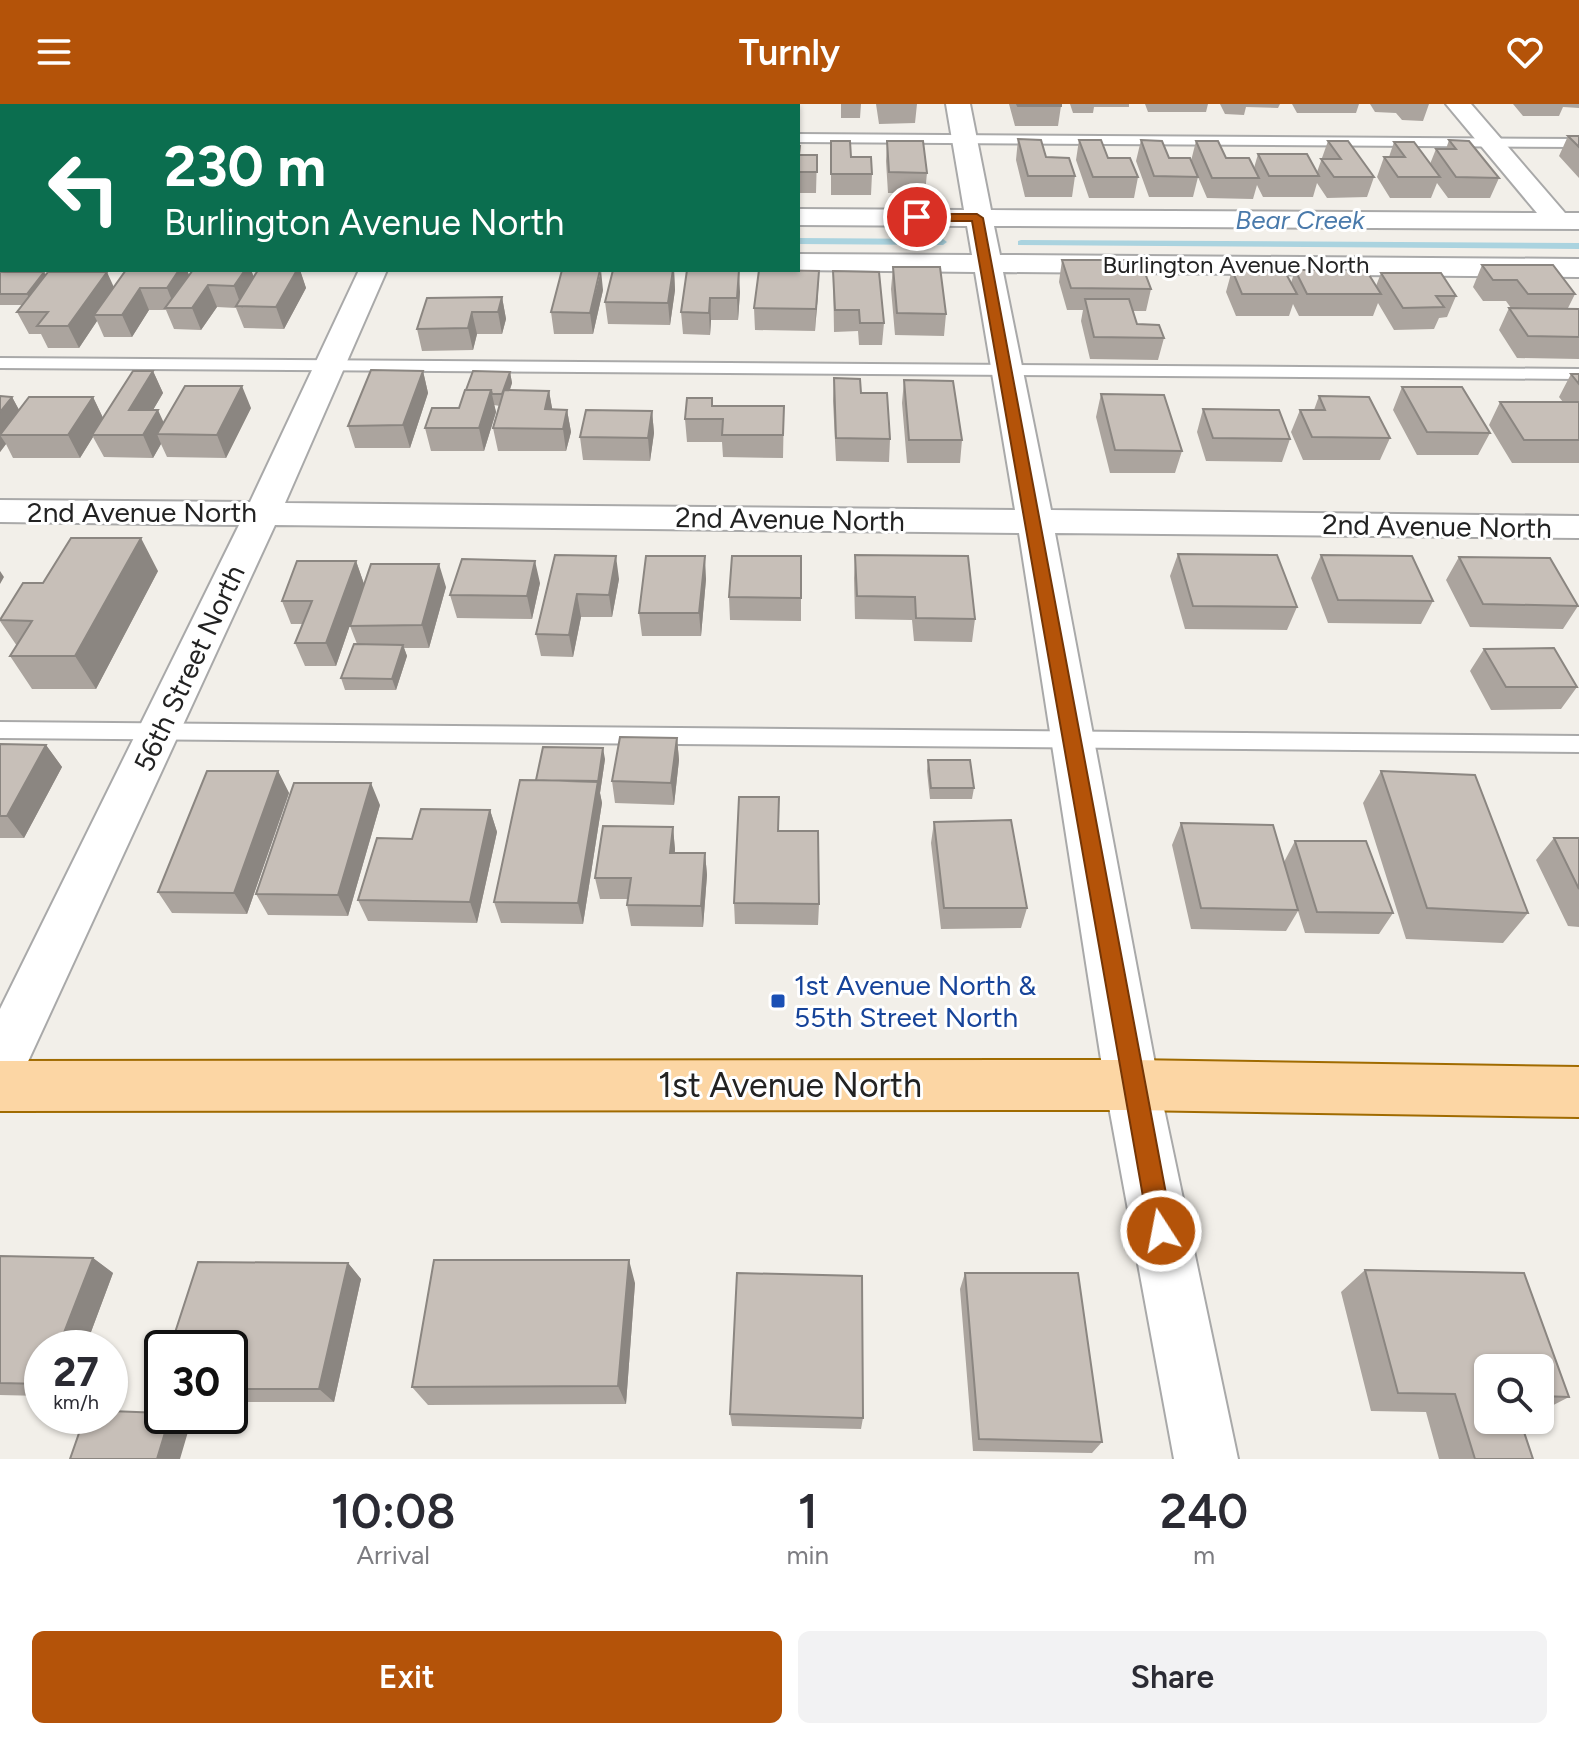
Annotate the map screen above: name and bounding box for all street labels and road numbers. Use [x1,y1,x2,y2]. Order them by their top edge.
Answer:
street label: Burlington Avenue North [1103,250,1369,279]
street label: 2nd Avenue North [27,495,257,529]
street label: 2nd Avenue North [675,500,905,538]
street label: 2nd Avenue North [1322,507,1552,545]
street label: 56th Street North [126,559,252,777]
street label: 1st Avenue North [658,1065,922,1106]

